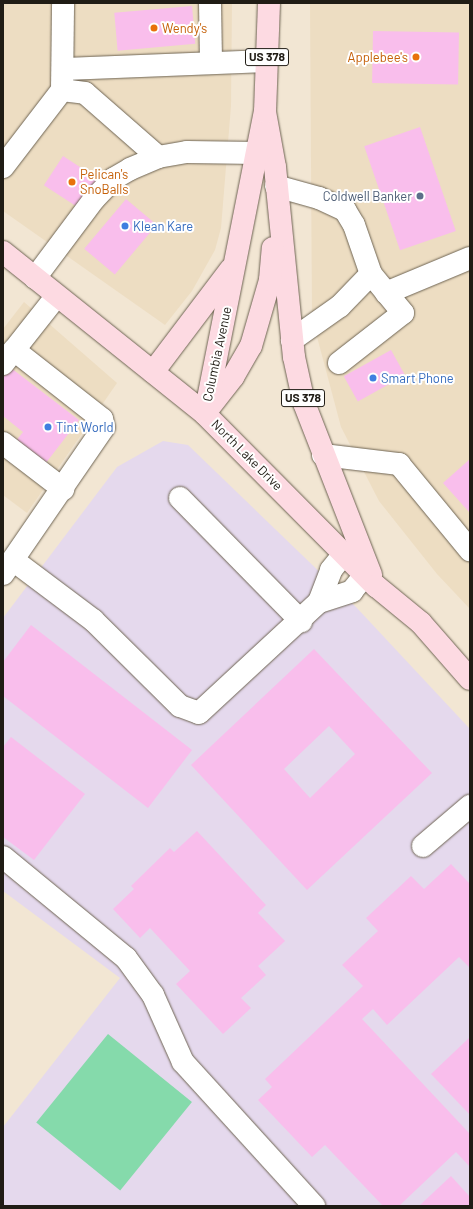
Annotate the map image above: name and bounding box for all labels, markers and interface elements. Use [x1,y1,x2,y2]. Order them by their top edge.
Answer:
place label: Wendy's [162,20,207,36]
marker: Wendy's [149,23,159,33]
road number: US 378 [244,47,290,67]
place label: Applebee's [348,49,408,65]
marker: Applebee's [411,52,421,62]
place label: Pelican's SnoBalls [80,167,129,198]
marker: Pelican's SnoBalls [67,177,77,187]
place label: Coldwell Banker [323,188,412,204]
marker: Coldwell Banker [415,191,425,201]
place label: Klean Kare [133,218,193,234]
marker: Klean Kare [120,221,130,231]
street label: Columbia Avenue [199,305,235,403]
place label: Smart Phone [381,370,454,386]
marker: Smart Phone [368,373,378,383]
road number: US 378 [280,388,326,408]
street label: North Lake Drive [208,416,286,494]
place label: Tint World [56,419,114,435]
marker: Tint World [43,422,53,432]

